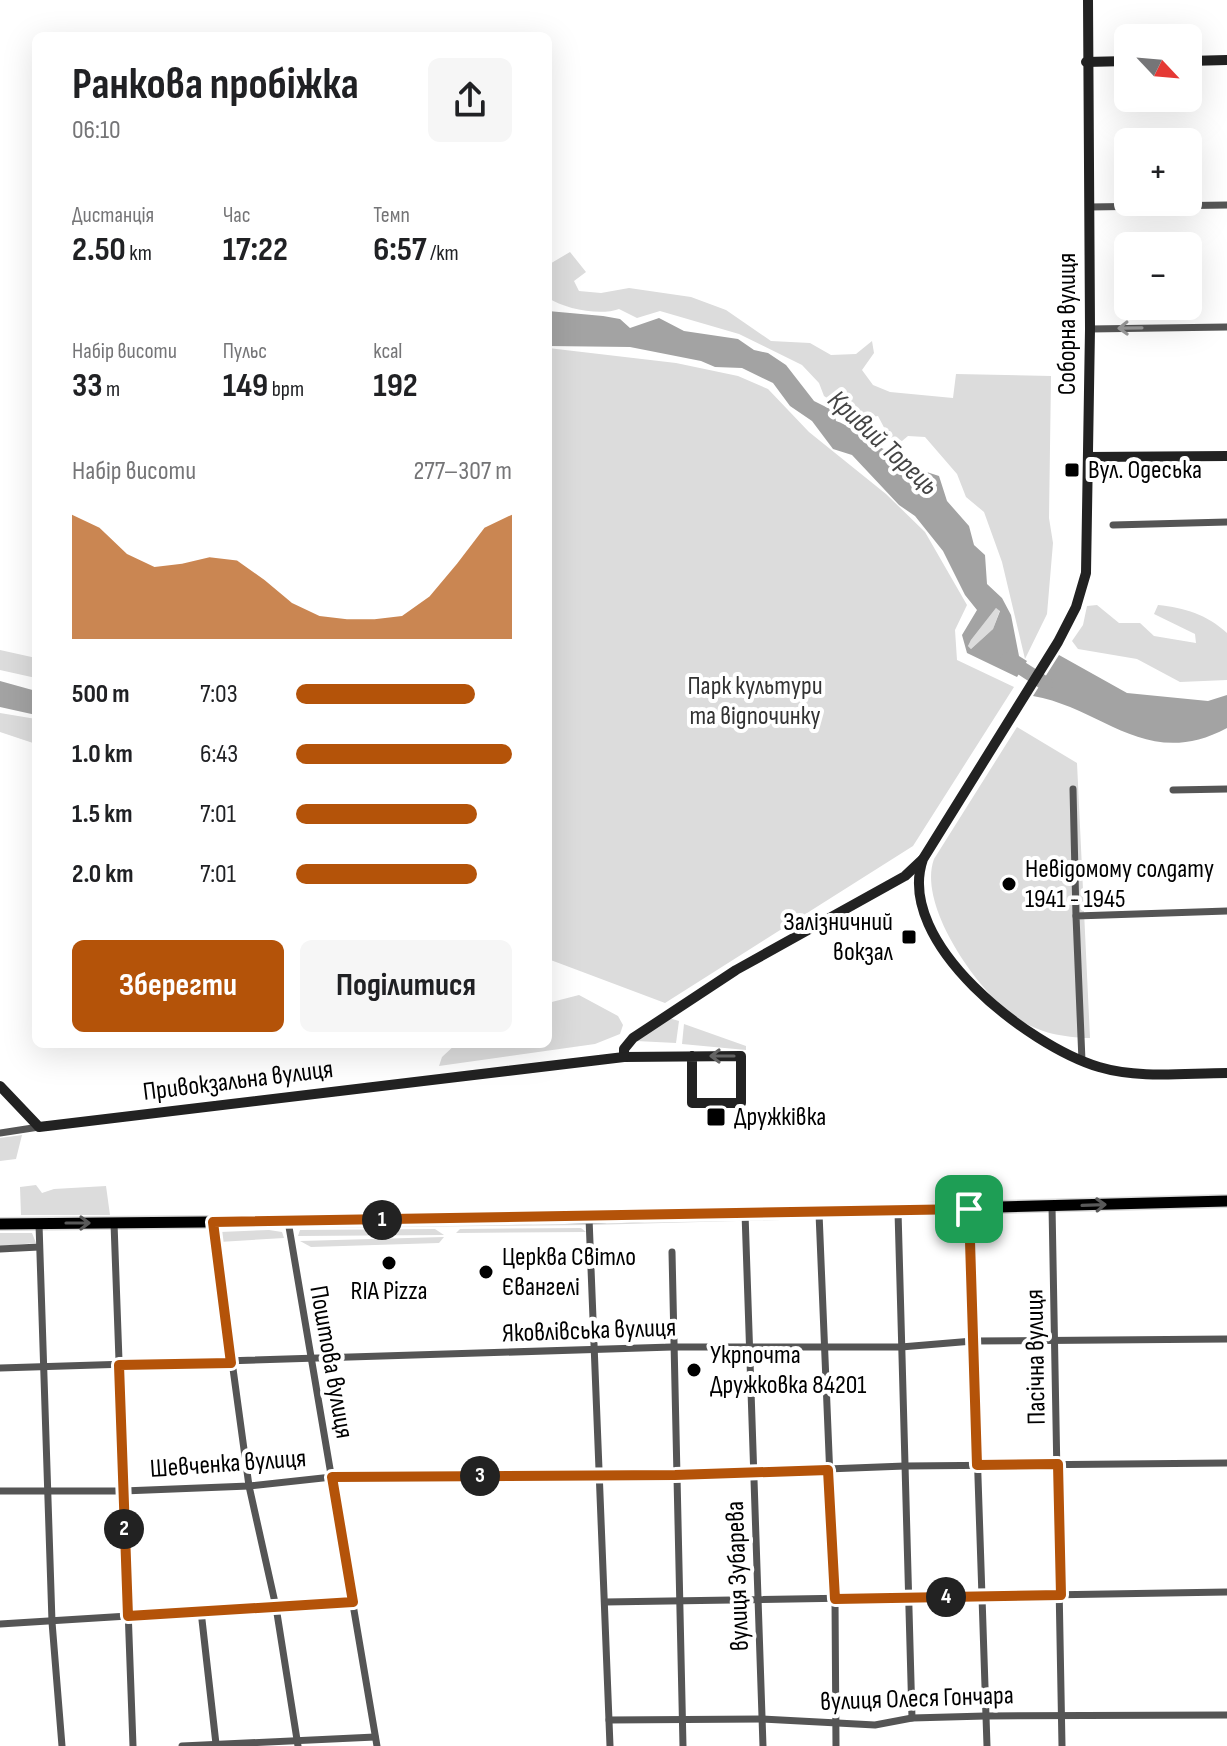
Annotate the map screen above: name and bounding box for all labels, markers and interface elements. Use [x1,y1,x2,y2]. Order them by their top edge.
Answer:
north arrow [1114,24,1202,112]
map controls [1114,24,1202,320]
text: Ранкова пробіжка [72,58,359,111]
button: share [428,58,512,142]
text: 06:10 [72,115,121,146]
button: + [1114,128,1202,216]
text: Дистанція [72,202,154,229]
text: Час [223,202,251,229]
text: Темп [373,202,410,229]
text: 2.50 [72,229,126,270]
text: 17:22 [223,229,288,270]
text: 6:57 [373,229,427,270]
button: − [1114,232,1202,320]
text: km [126,240,152,267]
text: /km [427,240,459,267]
street label: Соборна вулиця [1052,253,1083,395]
one-way arrow [1117,321,1144,336]
text: Набір висоти [72,338,177,365]
text: Пульс [223,338,267,365]
text: kcal [373,338,402,365]
text: 33 [72,365,103,406]
text: 149 [223,365,268,406]
text: 192 [373,365,418,406]
text: m [103,376,120,403]
text: bpm [268,376,304,403]
water label: Кривий Торець [821,384,945,503]
place label: Вул. Одеська [1088,455,1202,486]
text: Набір висоти [72,456,196,487]
text: 277–307 m [414,456,512,487]
marker: Вул. Одеська [1063,461,1081,479]
park label: Парк культури та відпочинку [687,671,823,732]
text: 500 m [72,679,129,710]
text: 7:03 [200,679,238,710]
text: 1.0 km [72,739,133,770]
text: 6:43 [200,739,238,770]
text: 1.5 km [72,799,132,830]
text: 7:01 [200,799,236,830]
place label: Невідомому солдату 1941 - 1945 [1025,854,1214,915]
text: 2.0 km [72,859,133,890]
text: 7:01 [200,859,236,890]
marker: Невідомому солдату 1941 - 1945 [1000,875,1018,893]
place label: Залізничний вокзал [783,907,894,968]
marker: Залізничний вокзал [900,928,918,946]
button: Зберегти [72,940,284,1032]
button: Поділитися [300,940,512,1032]
one-way arrow [709,1048,736,1064]
street label: Привокзальна вулиця [141,1054,335,1108]
place label: Дружківка [734,1102,826,1133]
marker: Дружківка [705,1106,727,1128]
pin [935,1175,1003,1243]
icon: arrive [947,1187,991,1231]
one-way arrow [1080,1198,1107,1213]
pin: 1 [362,1200,402,1240]
text: 1 [378,1206,386,1233]
one-way arrow [64,1216,91,1231]
place label: Церква Світло Євангелі [502,1242,636,1303]
marker: RIA Pizza [380,1254,398,1272]
marker: Церква Світло Євангелі [477,1263,495,1281]
place label: RIA Pizza [350,1276,428,1307]
street label: Поштова вулиця [302,1283,360,1441]
street label: Пасічна вулиця [1019,1289,1053,1425]
street label: Яковлівська вулиця [501,1312,677,1350]
place label: Укрпочта Дружковка 84201 [710,1340,866,1401]
marker: Укрпочта Дружковка 84201 [685,1361,703,1379]
street label: Шевченка вулиця [149,1443,307,1485]
pin: 3 [460,1456,500,1496]
text: 3 [475,1462,485,1489]
street label: вулиця Зубарева [720,1500,756,1652]
pin: 2 [104,1509,144,1549]
text: 2 [119,1515,129,1542]
pin: 4 [926,1577,966,1617]
text: 4 [941,1583,951,1610]
street label: вулиця Олеся Гончара [820,1680,1014,1718]

